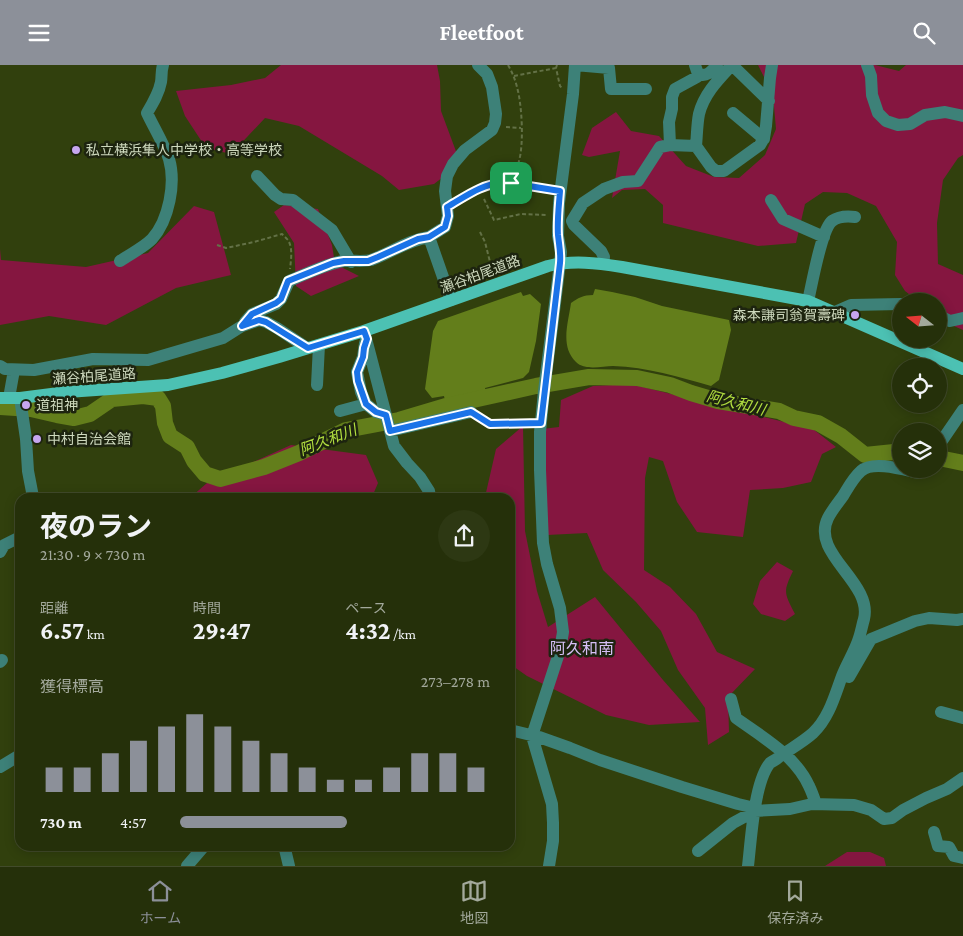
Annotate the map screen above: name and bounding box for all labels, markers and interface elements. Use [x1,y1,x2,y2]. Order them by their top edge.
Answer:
icon: menu [25,19,53,47]
icon: search [910,19,938,47]
text: Fleetfoot [439,20,524,45]
place label: 私立横浜隼人中学校・高等学校 [86,142,282,158]
marker: 私立横浜隼人中学校・高等学校 [70,144,82,156]
pin [490,162,532,204]
icon: arrive [497,169,525,197]
street label: 瀬谷柏尾道路 [438,252,522,296]
north arrow [892,293,948,347]
map controls [892,293,947,478]
place label: 森本謙司翁賀壽碑 [733,307,845,323]
marker: 森本謙司翁賀壽碑 [849,309,861,321]
button: locate [892,358,947,413]
street label: 瀬谷柏尾道路 [52,365,136,387]
water label: 阿久和川 [705,388,769,419]
place label: 道祖神 [36,397,78,413]
marker: 道祖神 [20,399,32,411]
water label: 阿久和川 [297,421,361,458]
button: layers [892,423,947,478]
place label: 中村自治会館 [47,431,131,447]
marker: 中村自治会館 [31,433,43,445]
button: share [438,510,490,562]
text: 夜のラン [40,511,152,542]
text: 21:30 · 9 × 730 m [40,546,145,563]
text: 距離 [40,600,68,616]
text: 時間 [193,600,221,616]
text: ペース [345,600,387,616]
text: 6.57 [40,617,84,644]
text: 29:47 [193,617,251,644]
text: 4:32 [345,617,390,644]
text: km [84,626,105,642]
text: /km [390,626,416,642]
district label: 阿久和南 [550,640,614,657]
text: 273–278 m [421,673,490,690]
text: 獲得標高 [40,678,104,695]
text: 730 m [40,814,82,831]
text: 4:57 [120,814,146,831]
tab: ホーム [140,877,181,927]
tab: 地図 [460,877,488,927]
tab: 保存済み [767,877,823,927]

